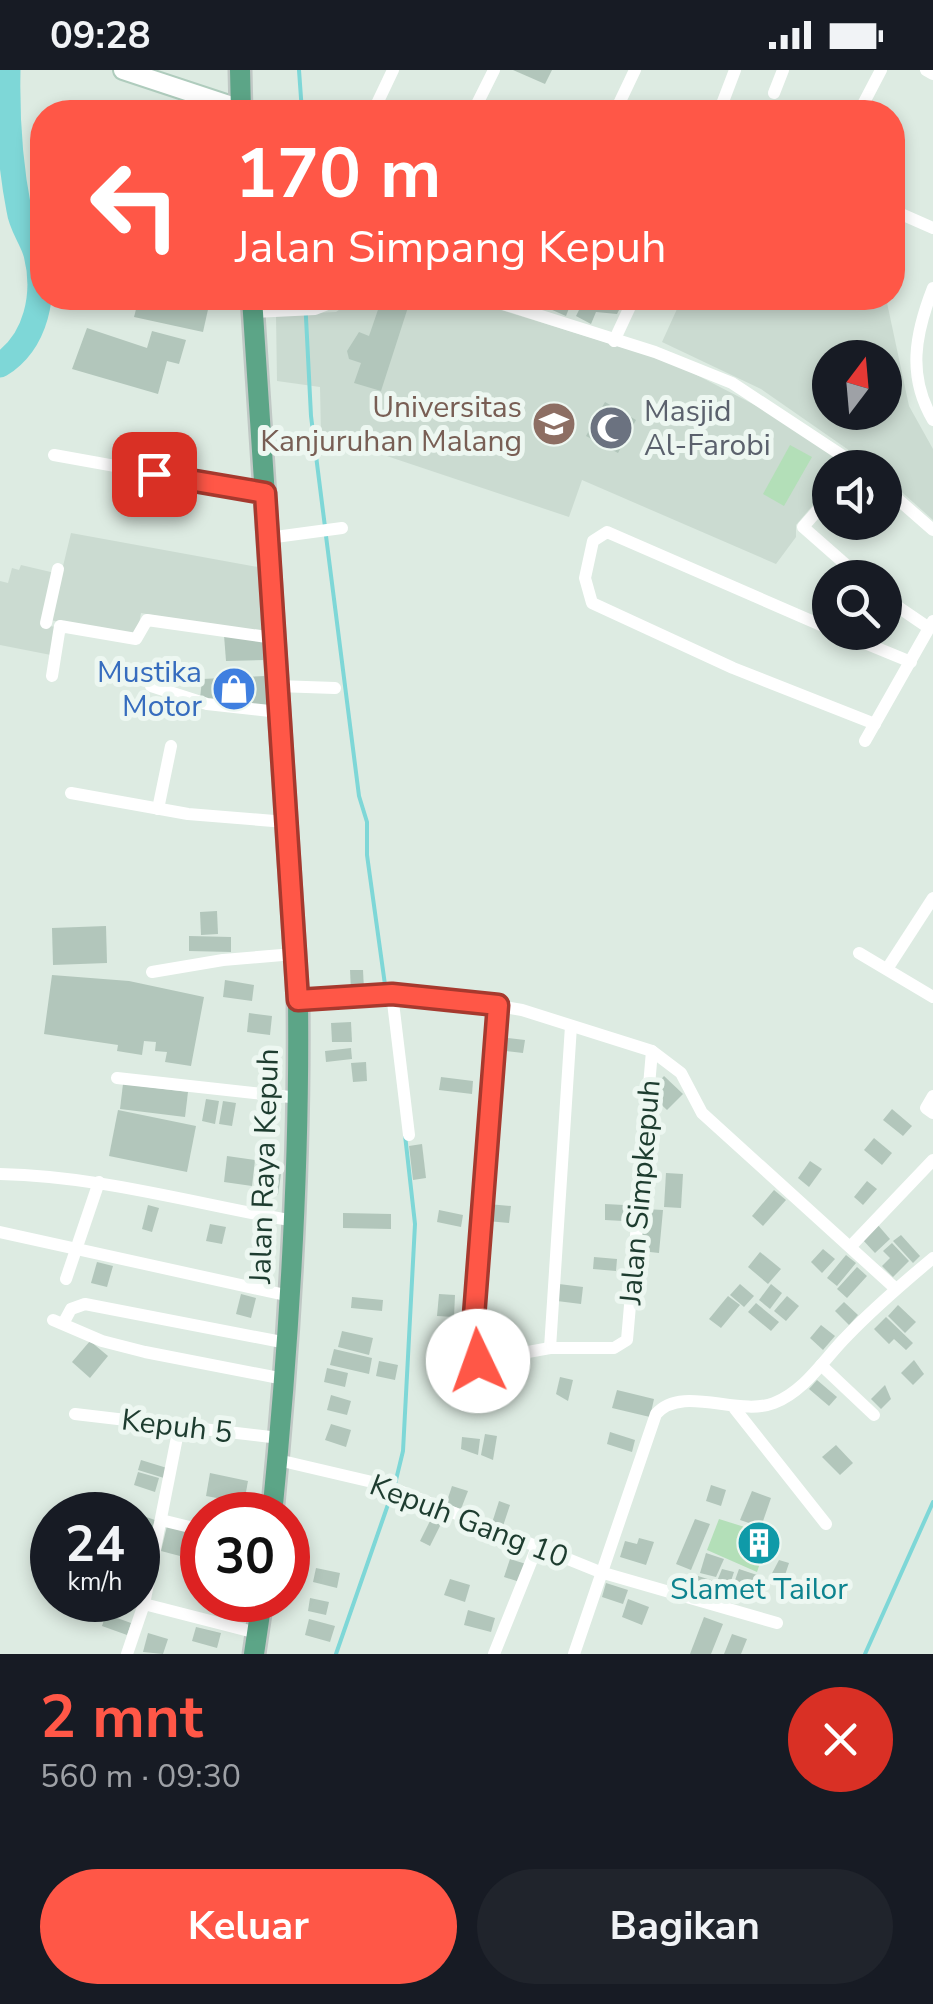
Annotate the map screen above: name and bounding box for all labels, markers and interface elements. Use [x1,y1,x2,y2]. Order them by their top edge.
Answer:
text: 09:28 [50,10,151,61]
text: 170 m [235,126,441,222]
icon: left [70,140,200,270]
text: Jalan Simpang Kepuh [235,217,667,278]
north arrow [812,340,902,430]
map controls [812,340,902,650]
place label: Universitas Kanjuruhan Malang [260,387,522,462]
place label: Masjid Al-Farobi [644,391,771,466]
school or university icon: Universitas Kanjuruhan Malang [531,401,577,447]
mosque icon: Masjid Al-Farobi [588,405,634,451]
pin [112,432,197,517]
icon: arrive [127,447,182,502]
button: sound [812,450,902,540]
button: search [812,560,902,650]
place label: Mustika Motor [97,652,202,727]
shop icon: Mustika Motor [211,666,257,712]
street label: Jalan Raya Kepuh [240,1048,289,1285]
street label: Jalan Simpkepuh [610,1078,671,1307]
position arrow [426,1309,530,1413]
street label: Kepuh 5 [119,1399,235,1454]
street label: Kepuh Gang 10 [364,1465,574,1578]
speed limit sign: 30 [180,1492,310,1622]
text: 24 [65,1510,125,1579]
building icon: Slamet Tailor [736,1520,782,1566]
text: km/h [67,1565,123,1599]
place label: Slamet Tailor [670,1569,848,1610]
text: 2 mnt [40,1676,203,1758]
button: close [788,1687,893,1792]
text: 560 m · 09:30 [40,1755,241,1798]
button: Keluar [40,1869,457,1984]
button: Bagikan [477,1869,893,1984]

